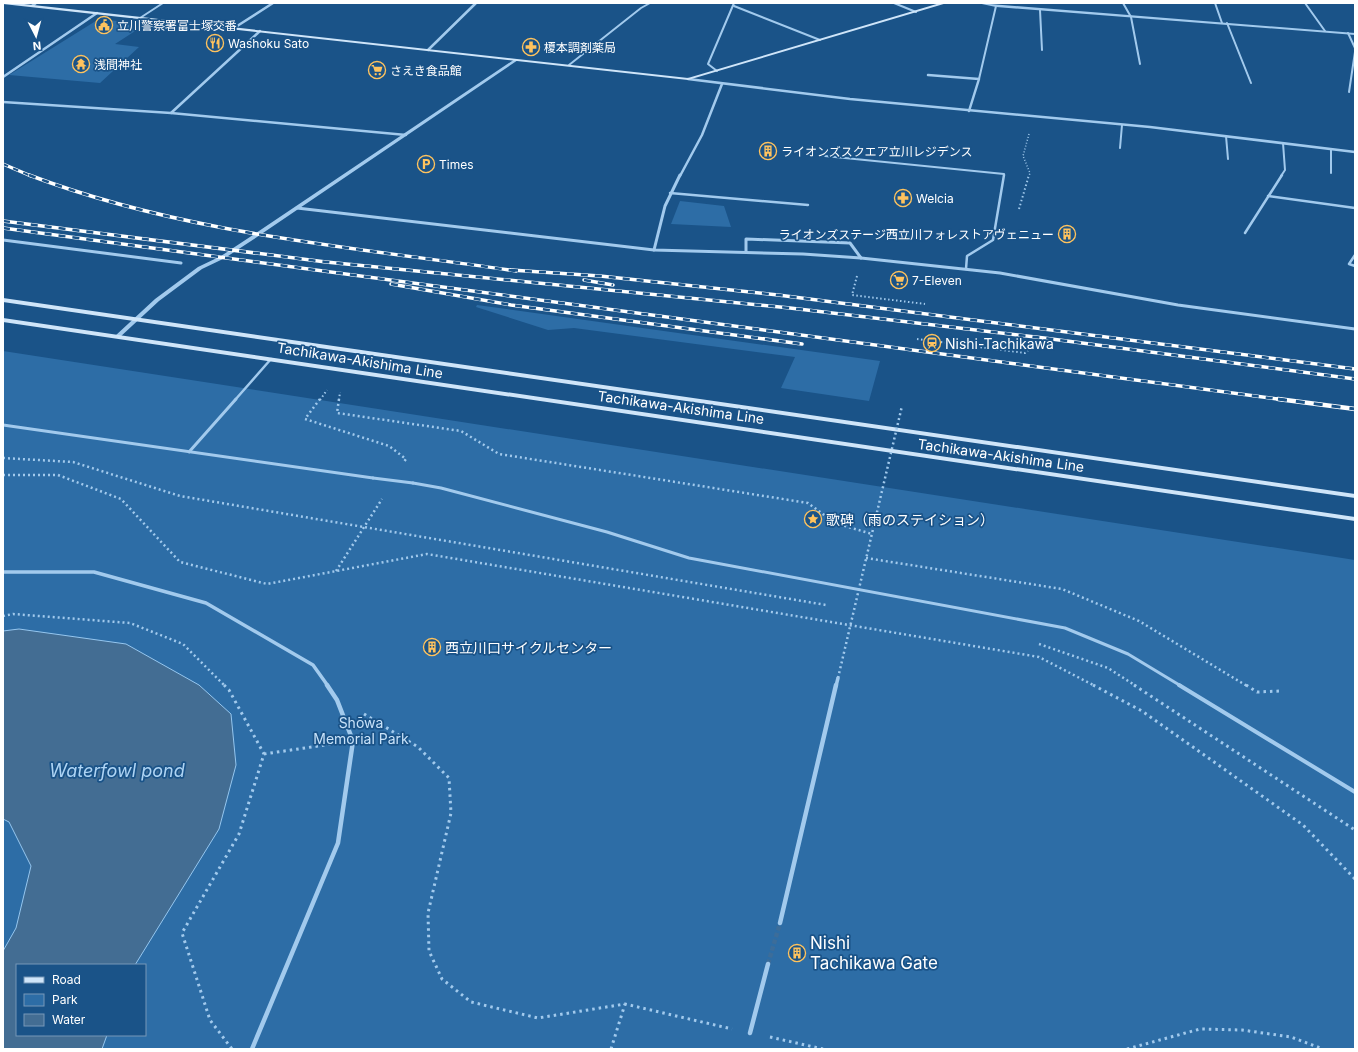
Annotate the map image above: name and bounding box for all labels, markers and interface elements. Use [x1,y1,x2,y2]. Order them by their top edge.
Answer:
public building icon: 立川警察署富士塚交番 [94,15,114,35]
north arrow [16,16,56,56]
place label: 立川警察署富士塚交番 [117,18,237,33]
restaurant icon: Washoku Sato [205,33,225,53]
place label: Washoku Sato [228,36,309,51]
pharmacy icon: 榎本調剤薬局 [521,37,541,57]
text: N [32,39,42,53]
place label: 榎本調剤薬局 [544,40,616,55]
temple icon: 浅間神社 [71,54,91,74]
place label: 浅間神社 [94,57,142,72]
supermarket icon: さえき食品館 [367,60,387,80]
place label: さえき食品館 [390,63,462,78]
building icon: ライオンズスクエア立川レジデンス [758,141,778,161]
place label: ライオンズスクエア立川レジデンス [781,144,973,159]
parking icon: Times [416,154,436,174]
place label: Times [439,157,474,172]
pharmacy icon: Welcia [893,188,913,208]
place label: Welcia [916,191,954,206]
building icon: ライオンズステージ西立川フォレストアヴェニュー [1057,224,1077,244]
place label: ライオンズステージ西立川フォレストアヴェニュー [778,227,1054,242]
supermarket icon: 7-Eleven [889,270,909,290]
place label: 7-Eleven [912,273,962,288]
station icon: Nishi-Tachikawa [922,333,942,353]
place label: Nishi-Tachikawa [945,335,1054,352]
street label: Tachikawa-Akishima Line [276,338,444,382]
street label: Tachikawa-Akishima Line [597,387,765,427]
street label: Tachikawa-Akishima Line [917,435,1085,475]
place icon: 歌碑（雨のステイション） [803,509,823,529]
place label: 歌碑（雨のステイション） [826,511,994,528]
building icon: 西立川口サイクルセンター [422,637,442,657]
place label: 西立川口サイクルセンター [445,639,612,656]
park label: Shōwa Memorial Park [313,714,409,747]
water label: Waterfowl pond [49,760,185,781]
place label: Nishi Tachikawa Gate [810,933,938,973]
building icon: Nishi Tachikawa Gate [787,943,807,963]
legend [16,964,146,1036]
text: Road [52,972,81,987]
text: Park [52,992,78,1007]
text: Water [52,1012,86,1027]

